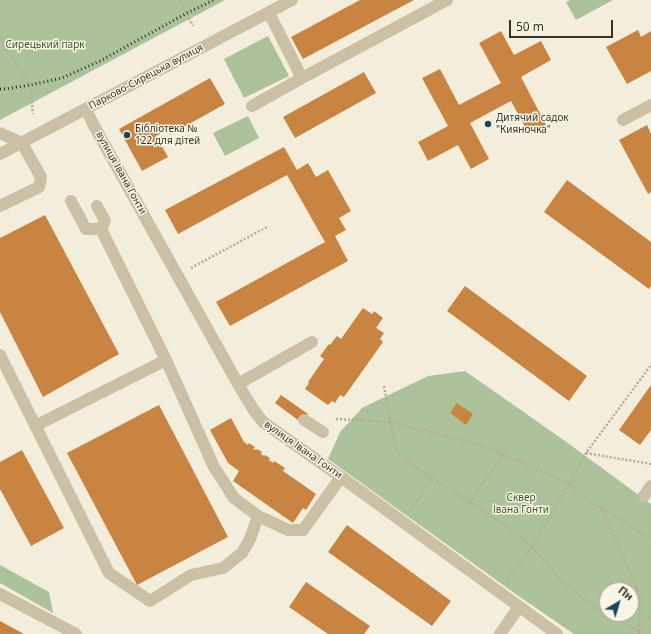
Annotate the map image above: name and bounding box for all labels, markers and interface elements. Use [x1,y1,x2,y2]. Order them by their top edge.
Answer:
scale bar [511,12,615,38]
text: 50 m [516,18,544,35]
park label: Сирецький парк [5,39,85,51]
street label: Парково-Сирецька вулиця [87,42,205,112]
place label: Дитячий садок "Кияночка" [496,112,569,136]
marker: Дитячий садок "Кияночка" [483,119,493,129]
place label: Бібліотека № 122 для дітей [135,123,200,146]
street label: вулиця Івана Гонти [93,130,149,216]
marker: Бібліотека № 122 для дітей [122,130,132,140]
street label: вулиця Івана Гонти [262,419,344,481]
park label: Сквер Івана Гонти [493,492,549,516]
north arrow [599,582,639,622]
text: Пн [615,582,637,604]

